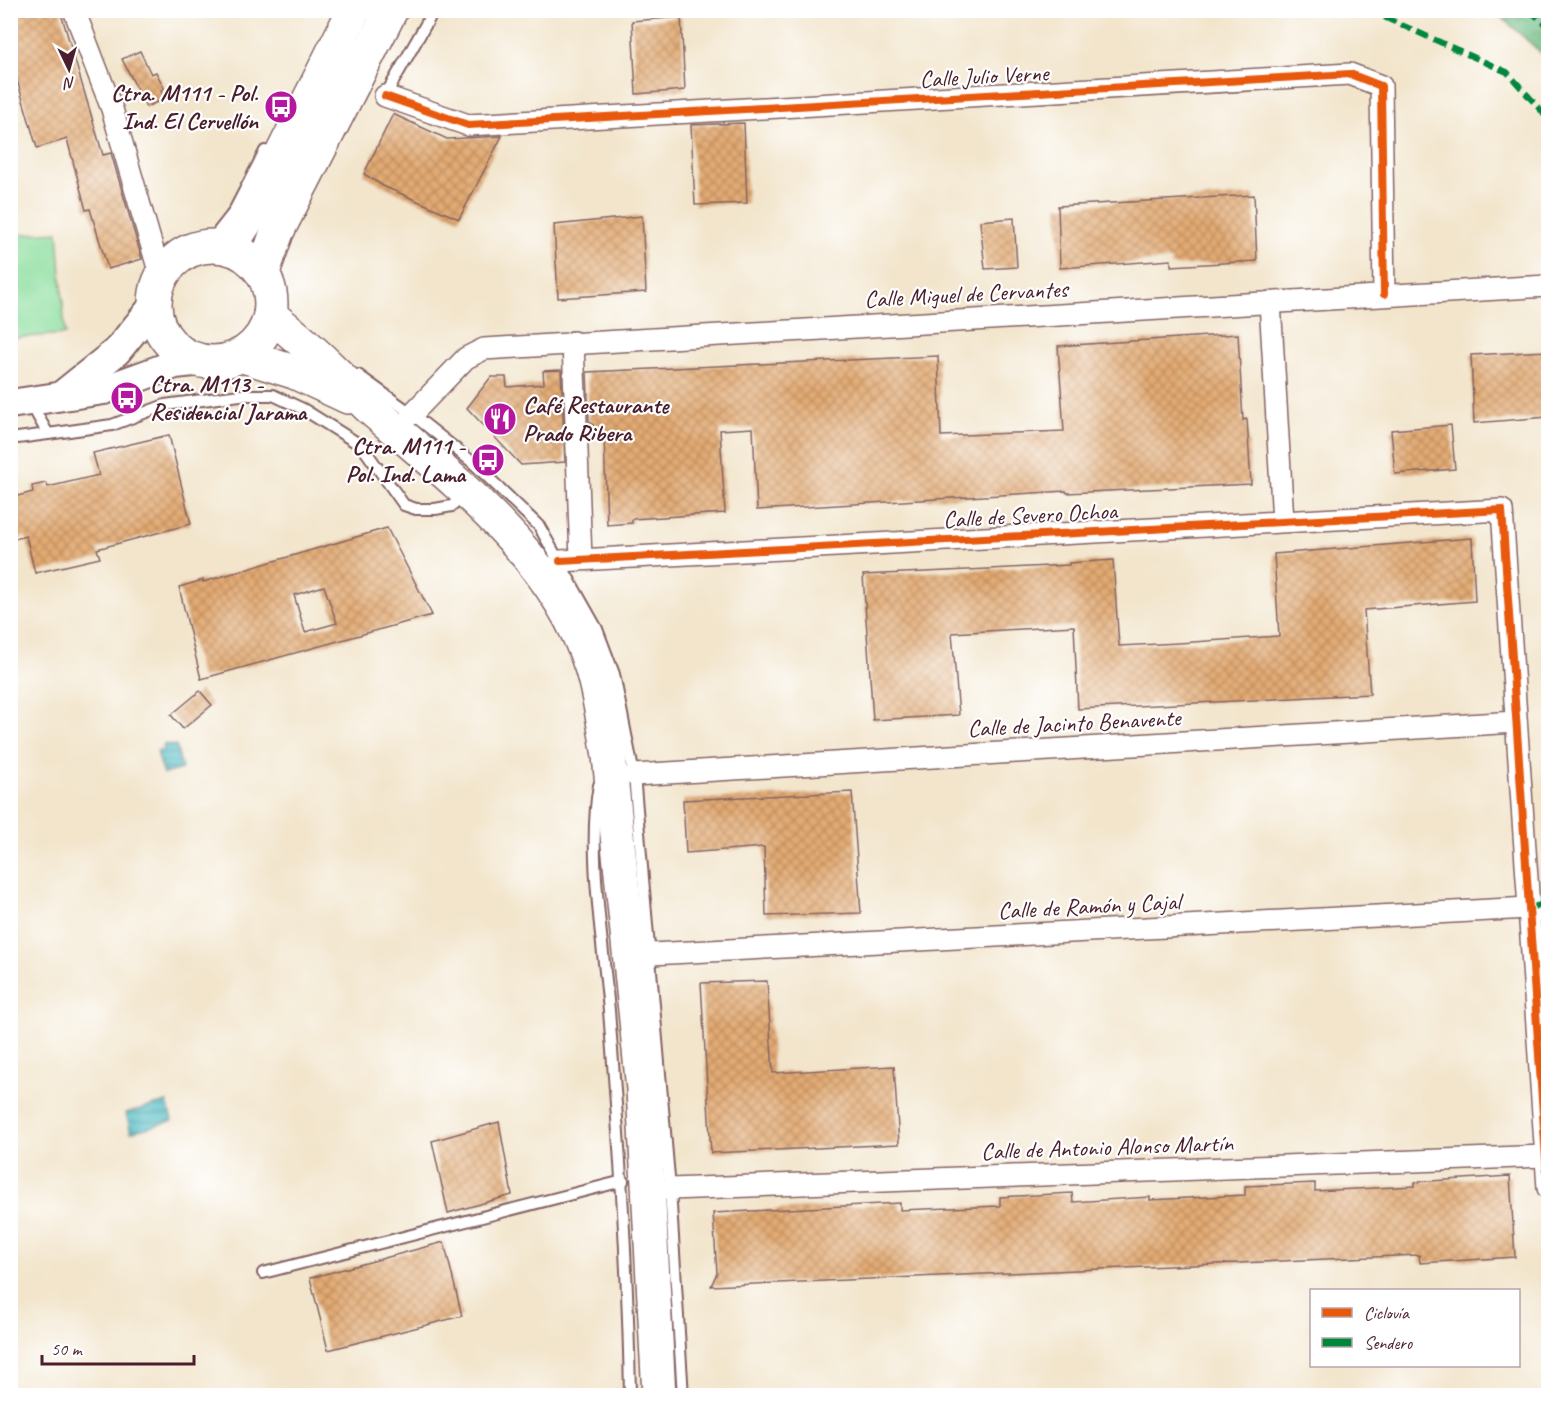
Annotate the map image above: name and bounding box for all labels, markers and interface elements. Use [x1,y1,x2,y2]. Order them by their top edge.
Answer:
north arrow [39,39,99,99]
street label: Calle Julio Verne [919,58,1051,94]
text: N [61,73,76,94]
place label: Ctra. M111 - Pol. Ind. El Cervellón [111,78,259,136]
bus stop icon: Ctra. M111 - Pol. Ind. El Cervellón [263,89,299,125]
street label: Calle Miguel de Cervantes [864,274,1071,314]
place label: Ctra. M113 - Residencial Jarama [150,369,309,427]
bus stop icon: Ctra. M113 - Residencial Jarama [109,380,145,416]
place label: Café Restaurante Prado Ribera [523,390,670,448]
restaurant icon: Café Restaurante Prado Ribera [482,401,518,437]
place label: Ctra. M111 - Pol. Ind. Lama [346,431,467,489]
bus stop icon: Ctra. M111 - Pol. Ind. Lama [470,442,506,478]
street label: Calle de Severo Ochoa [942,495,1119,535]
street label: Calle de Jacinto Benavente [967,702,1183,744]
street label: Calle de Ramón y Cajal [997,886,1185,926]
street label: Calle de Antonio Alonso Martín [981,1128,1235,1166]
legend [1310,1289,1520,1367]
text: Ciclovía [1364,1302,1410,1324]
scale bar [42,1328,194,1366]
text: Sendero [1364,1332,1414,1354]
text: 50 m [51,1338,84,1360]

